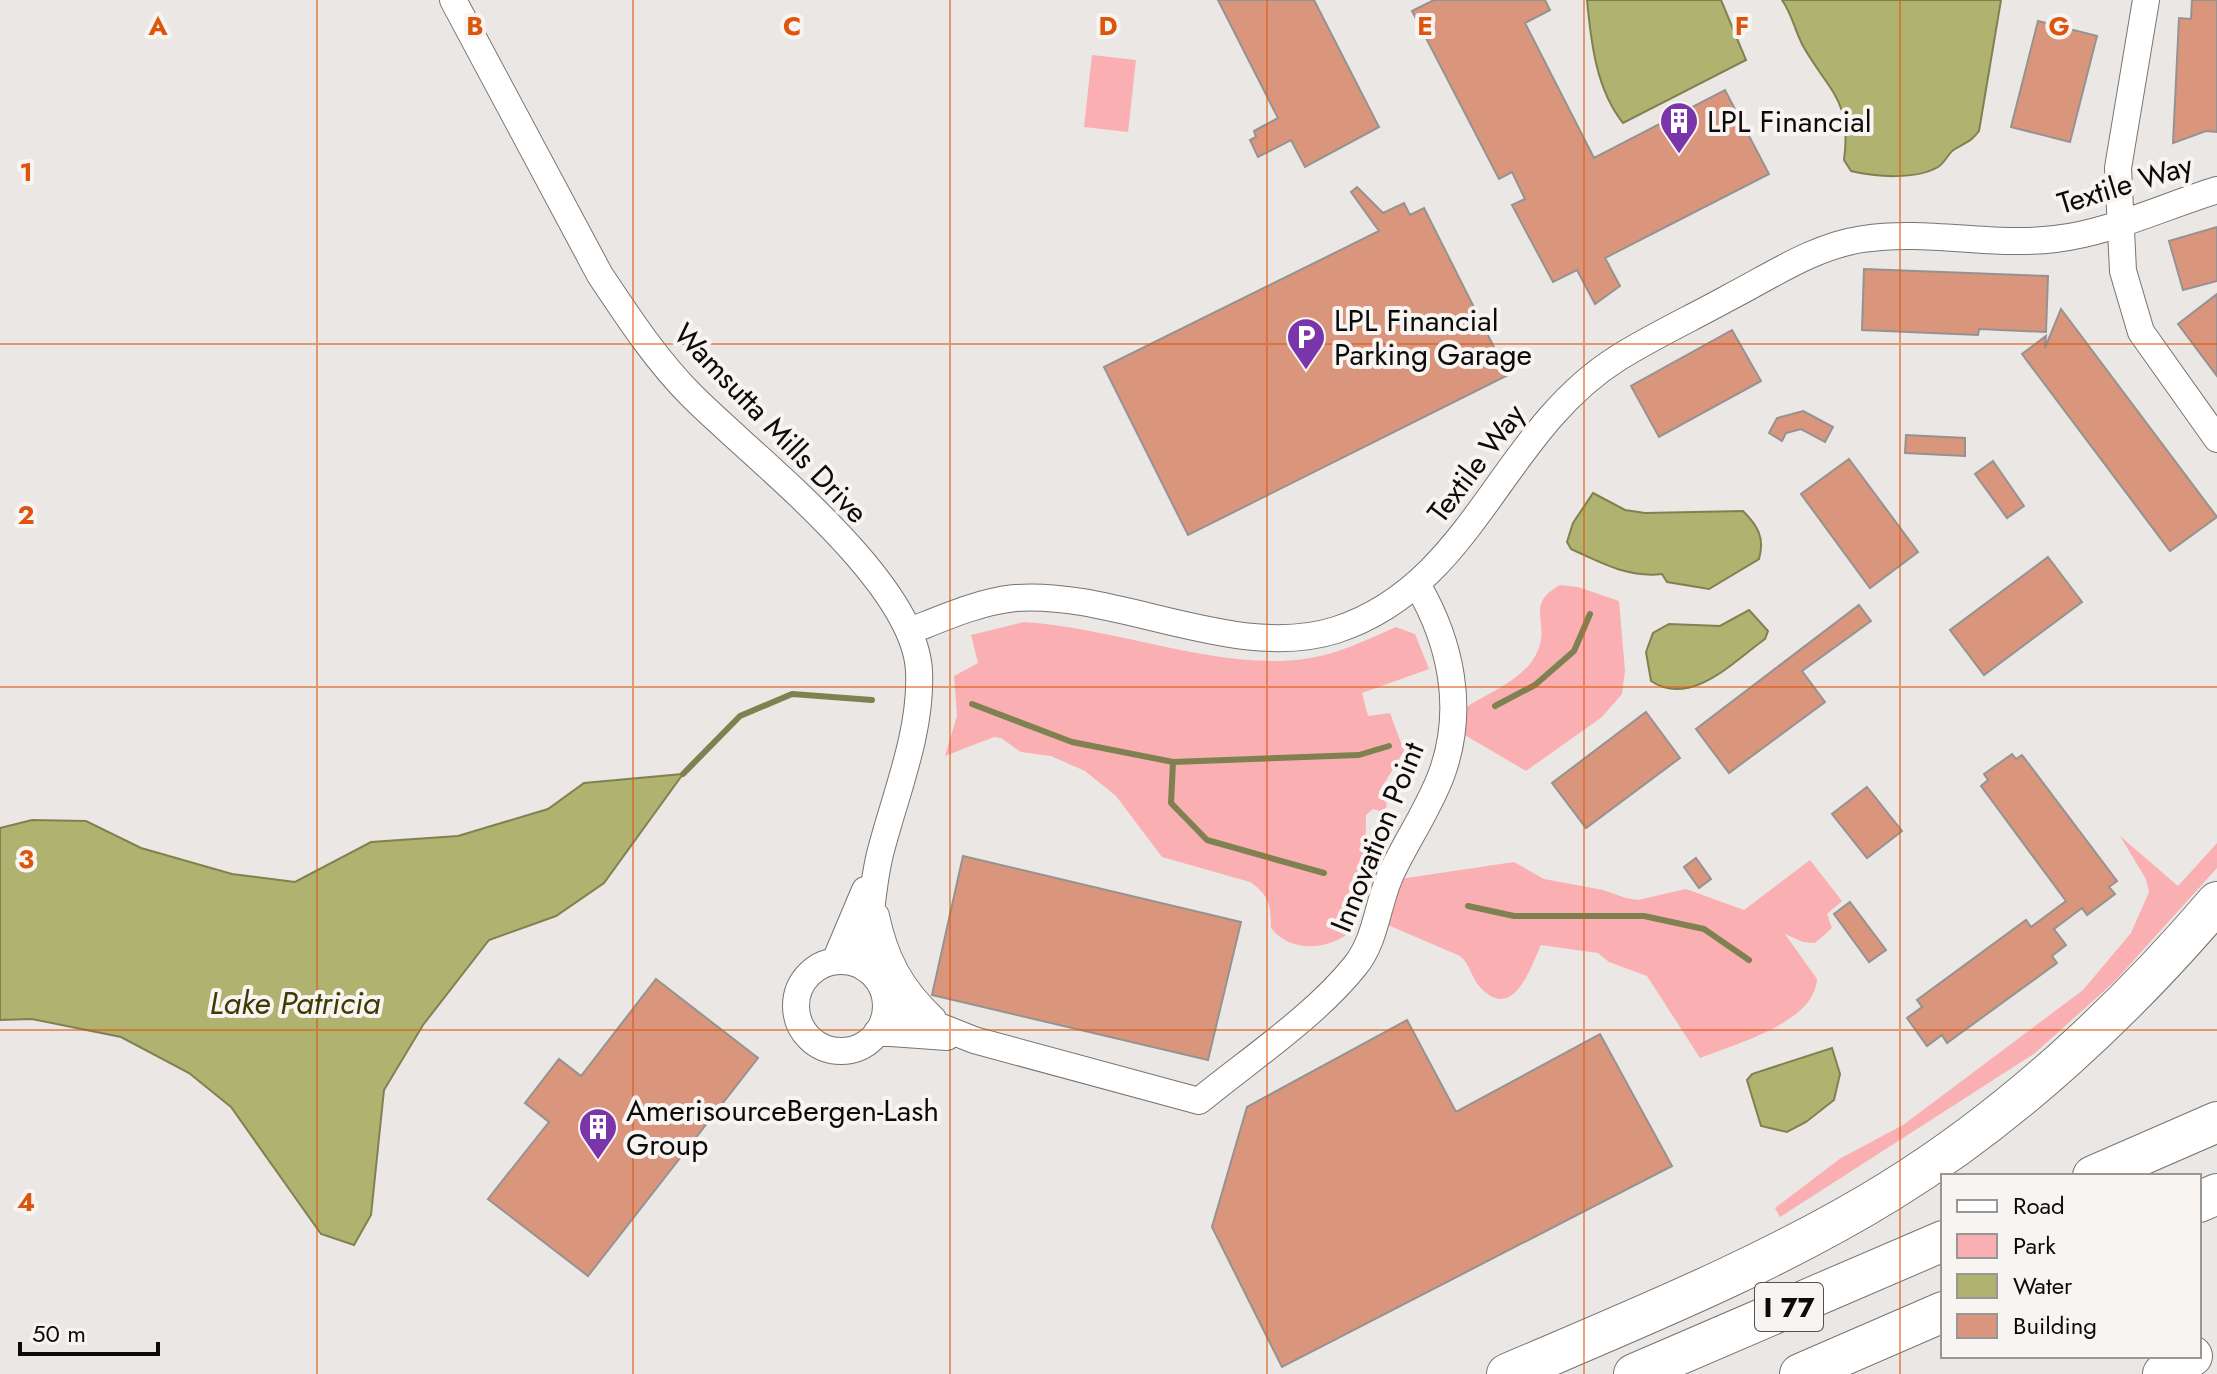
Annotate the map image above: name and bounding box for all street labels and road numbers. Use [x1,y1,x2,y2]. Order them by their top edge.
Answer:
street label: Textile Way [2052,143,2199,225]
street label: Wamsutta Mills Drive [664,313,878,533]
street label: Textile Way [1417,394,1535,531]
street label: Innovation Point [1319,735,1435,938]
road number: I 77 [1755,1283,1823,1331]

